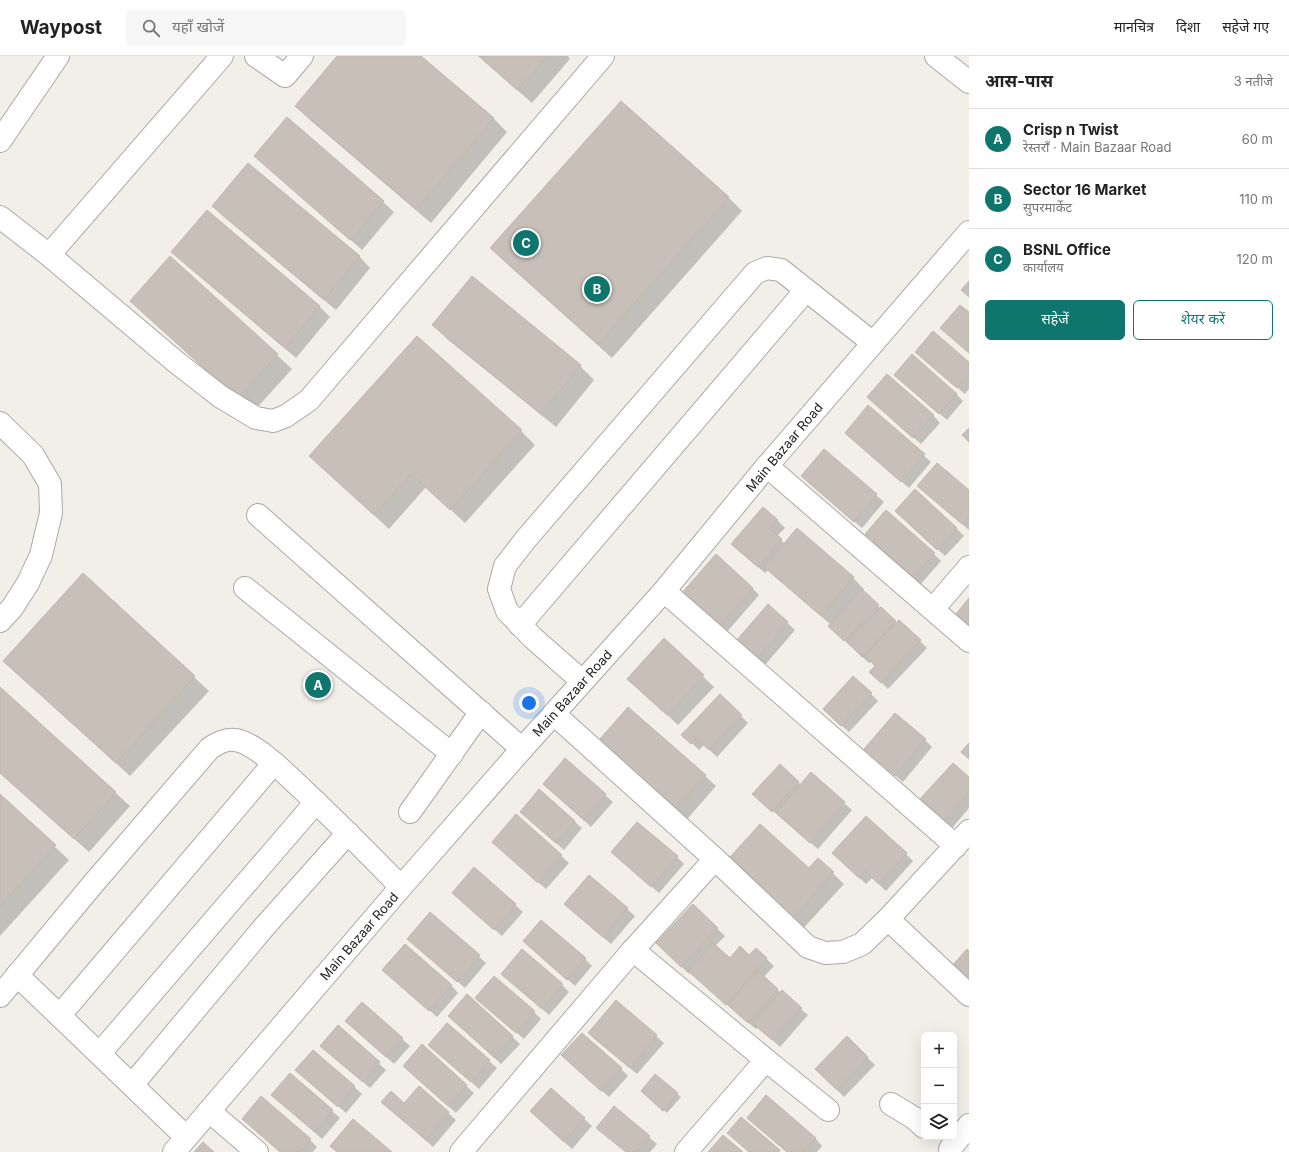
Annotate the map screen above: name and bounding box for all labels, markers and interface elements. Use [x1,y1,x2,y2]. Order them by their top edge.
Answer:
search box [126,10,406,46]
text: Waypost [20,16,102,39]
icon: search [140,17,162,39]
text: यहाँ खोजें [172,17,224,36]
text: मानचित्र [1114,18,1154,35]
text: दिशा [1176,18,1200,35]
text: सहेजे गए [1222,18,1269,35]
text: आस-पास [985,71,1053,91]
text: 3 नतीजे [1234,73,1273,89]
text: Crisp n Twist [1023,120,1118,139]
text: A [993,131,1003,147]
text: 60 m [1242,131,1273,147]
text: रेस्तराँ · Main Bazaar Road [1023,139,1172,155]
text: Sector 16 Market [1023,180,1146,199]
text: B [994,191,1002,207]
text: 110 m [1239,191,1273,207]
text: सुपरमार्केट [1023,199,1072,215]
pin: C [513,228,539,258]
text: BSNL Office [1023,240,1111,259]
text: C [993,251,1003,267]
text: 120 m [1237,251,1273,267]
text: कार्यालय [1023,259,1064,275]
pin: B [584,274,610,304]
button: सहेजें [985,300,1125,340]
button: शेयर करें [1133,300,1273,340]
street label: Main Bazaar Road [742,399,826,495]
street label: Main Bazaar Road [529,646,615,740]
pin: A [305,670,331,700]
your location [519,693,539,713]
street label: Main Bazaar Road [317,889,401,983]
map controls [921,1032,957,1140]
button: + [921,1032,957,1068]
button: − [921,1068,957,1104]
button: layers [921,1104,957,1140]

